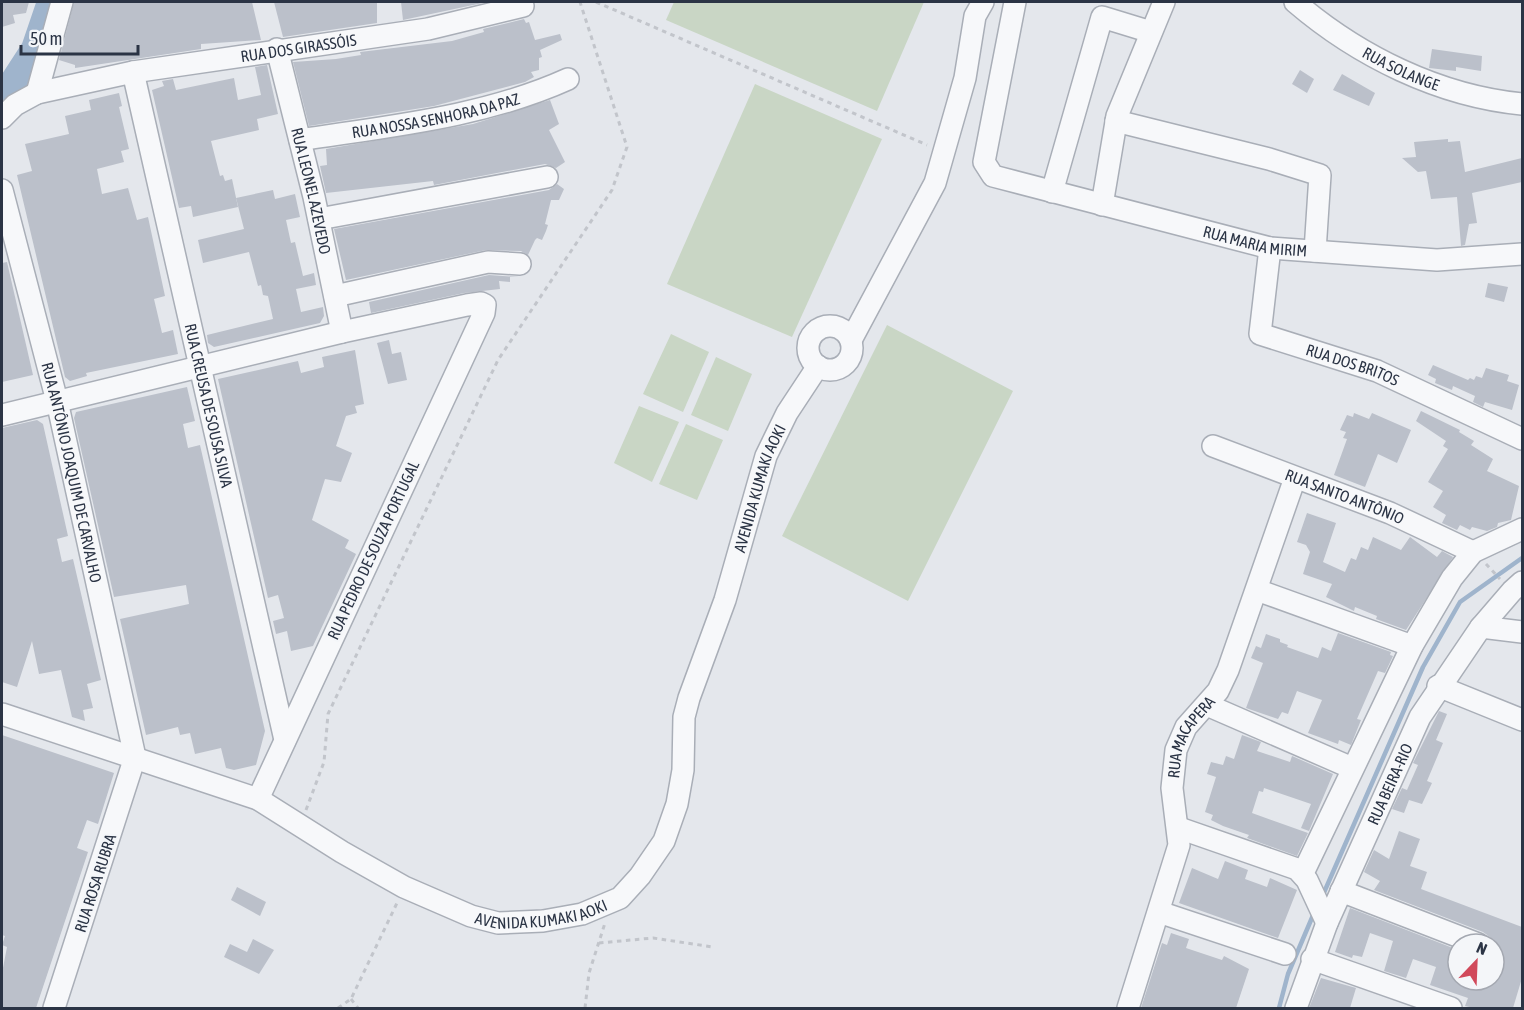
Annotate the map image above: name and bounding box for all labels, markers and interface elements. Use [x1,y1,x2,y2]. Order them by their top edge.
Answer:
scale bar [21,18,138,56]
text: 50 m [30,28,62,49]
street label: RUA DOS GIRASSÓIS [239,30,358,65]
street label: RUA SOLANGE [1360,43,1442,94]
street label: RUA NOSSA SENHORA DA PAZ [351,89,522,141]
street label: RUA LEONEL AZEVEDO [288,126,335,256]
street label: RUA MARIA MIRIM [1201,222,1308,260]
street label: RUA CREUSA DE SOUSA SILVA [182,322,236,489]
street label: RUA DOS BRITOS [1304,340,1402,389]
street label: RUA ANTÔNIO JOAQUIM DE CARVALHO [38,360,106,584]
street label: AVENIDA KUMAKI AOKI [730,421,789,554]
street label: RUA PEDRO DE SOUZA PORTUGAL [324,457,423,642]
street label: RUA SANTO ANTÔNIO [1283,465,1407,527]
street label: RUA MACAPERA [1164,692,1218,779]
street label: RUA BEIRA-RIO [1364,740,1416,828]
street label: RUA ROSA RUBRA [71,831,119,934]
street label: AVENIDA KUMAKI AOKI [473,896,610,932]
north arrow [1446,932,1506,992]
text: N [1474,938,1490,958]

